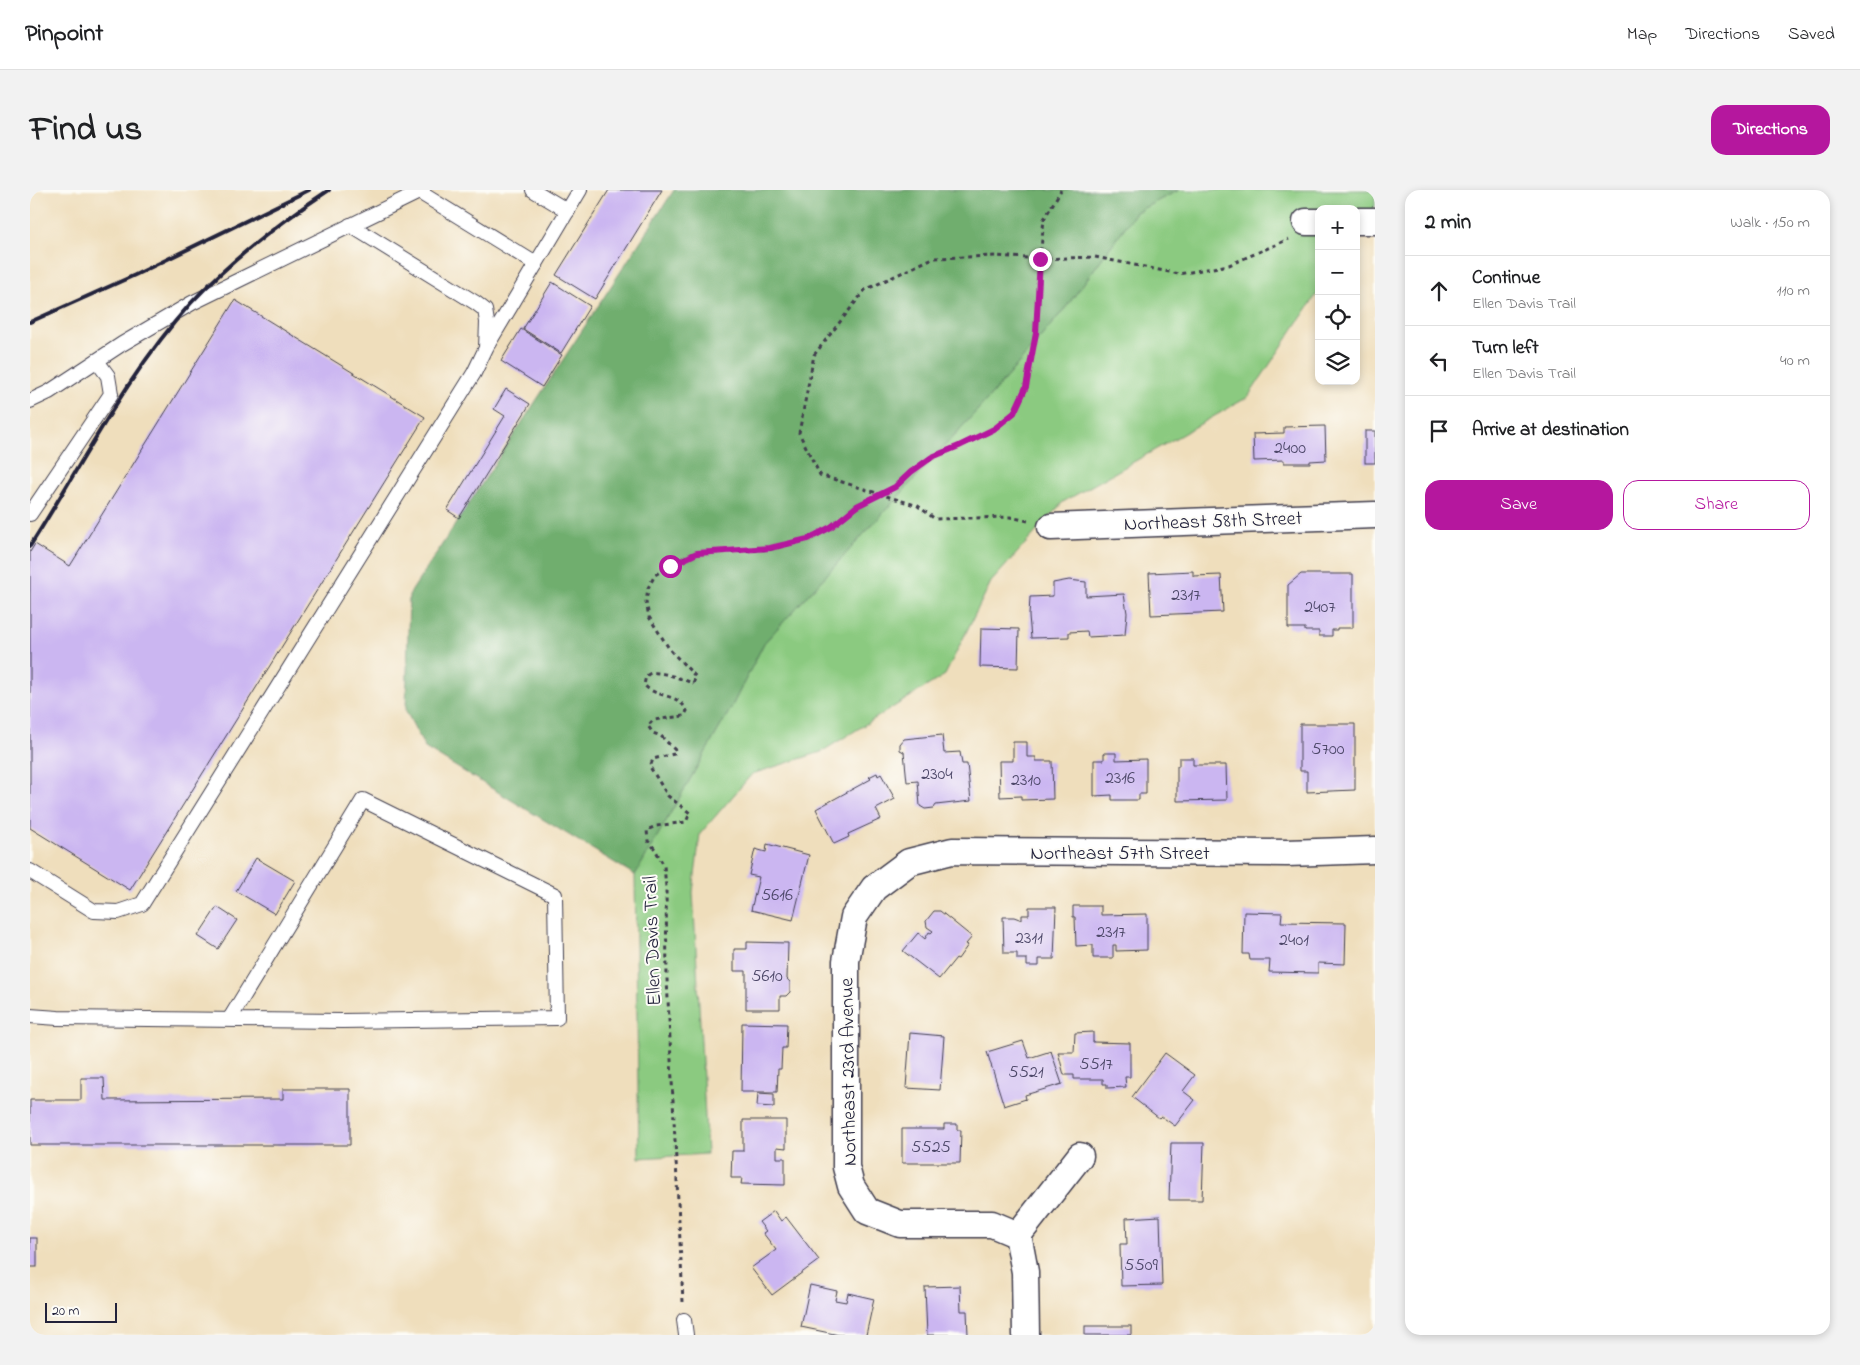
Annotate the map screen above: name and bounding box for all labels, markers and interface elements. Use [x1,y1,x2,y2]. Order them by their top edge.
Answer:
text: Pinpoint [25,17,103,52]
text: Map [1627,22,1657,48]
text: Directions [1685,22,1760,48]
text: Saved [1788,22,1835,48]
text: Find us [30,105,142,156]
button: Directions [1711,105,1830,155]
map controls [1315,205,1360,385]
button: + [1315,205,1360,250]
text: 2 min [1425,208,1471,238]
text: Walk · 150 m [1730,211,1810,235]
route end [1029,248,1052,271]
button: − [1315,250,1360,295]
text: Continue [1472,265,1540,292]
icon: ahead [1425,277,1453,305]
text: 110 m [1776,279,1810,303]
text: Ellen Davis Trail [1472,292,1576,316]
button: locate [1315,295,1360,340]
text: Turn left [1472,335,1539,362]
button: layers [1315,340,1360,385]
icon: left [1425,347,1453,375]
text: 40 m [1780,349,1810,373]
text: Ellen Davis Trail [1472,362,1576,386]
icon: arrive [1425,417,1453,445]
text: Arrive at destination [1472,417,1629,444]
house number: 2400 [1274,436,1306,462]
button: Save [1425,480,1613,530]
button: Share [1623,480,1810,530]
street label: Northeast 58th Street [1123,505,1303,540]
route start [659,555,682,578]
house number: 2317 [1171,583,1201,609]
house number: 2407 [1304,595,1336,621]
house number: 5700 [1311,737,1345,763]
house number: 2304 [921,762,953,788]
house number: 2316 [1105,766,1135,792]
house number: 2310 [1011,768,1041,794]
street label: Northeast 57th Street [1030,840,1210,869]
street label: Ellen Davis Trail [637,875,670,1006]
house number: 5616 [761,883,793,909]
house number: 2317 [1096,920,1126,946]
house number: 2311 [1015,926,1043,952]
house number: 2401 [1279,928,1309,954]
house number: 5610 [751,964,783,990]
street label: Northeast 23rd Avenue [833,977,866,1166]
house number: 5517 [1079,1052,1113,1078]
house number: 5521 [1008,1060,1044,1086]
house number: 5525 [911,1135,951,1161]
house number: 5509 [1124,1253,1158,1279]
scale bar [45,1300,118,1323]
text: 20 m [52,1301,79,1322]

